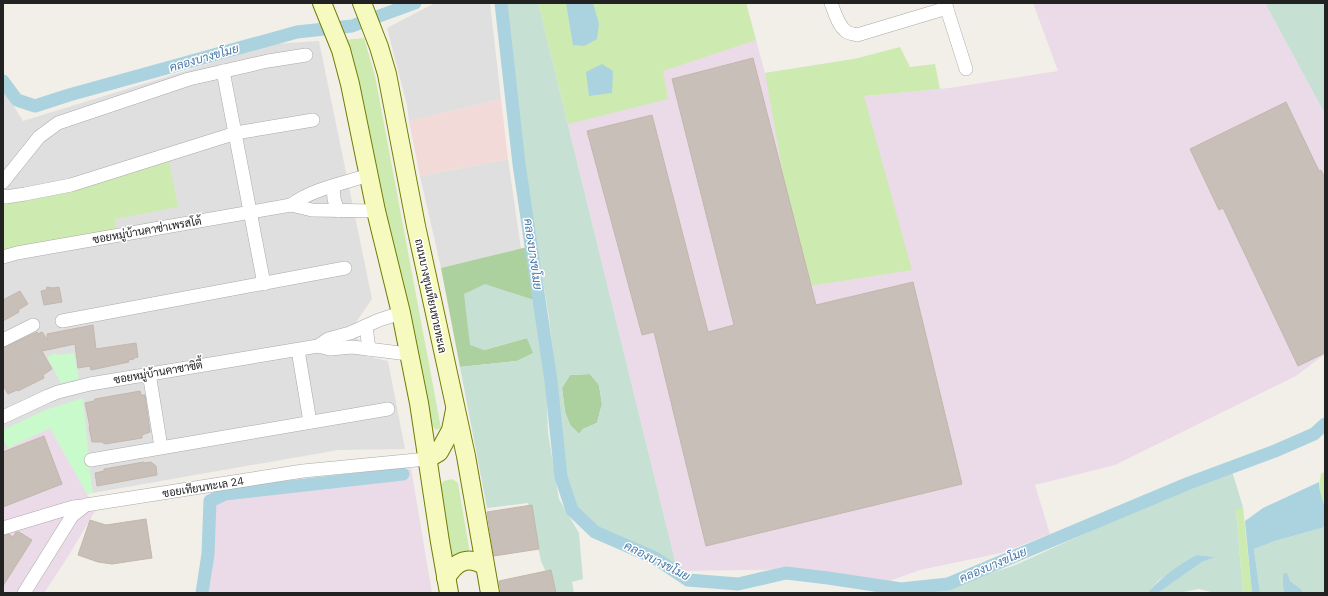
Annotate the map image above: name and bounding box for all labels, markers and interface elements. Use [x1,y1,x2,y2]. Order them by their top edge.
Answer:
water label: คลองบางขโมย [167,40,240,75]
street label: ซอยหมู่บ้านคาซ่าเพรสโต้ [91,212,204,247]
water label: คลองบางขโมย [521,217,546,291]
street label: ถนนบางขุนเทียนชายทะเล [410,237,451,355]
street label: ซอยหมู่บ้านคาซาซิตี้ [112,353,205,388]
street label: ซอยเทียนทะเล 24 [161,473,245,500]
water label: คลองบางขโมย [622,538,693,584]
water label: คลองบางขโมย [957,544,1029,585]

